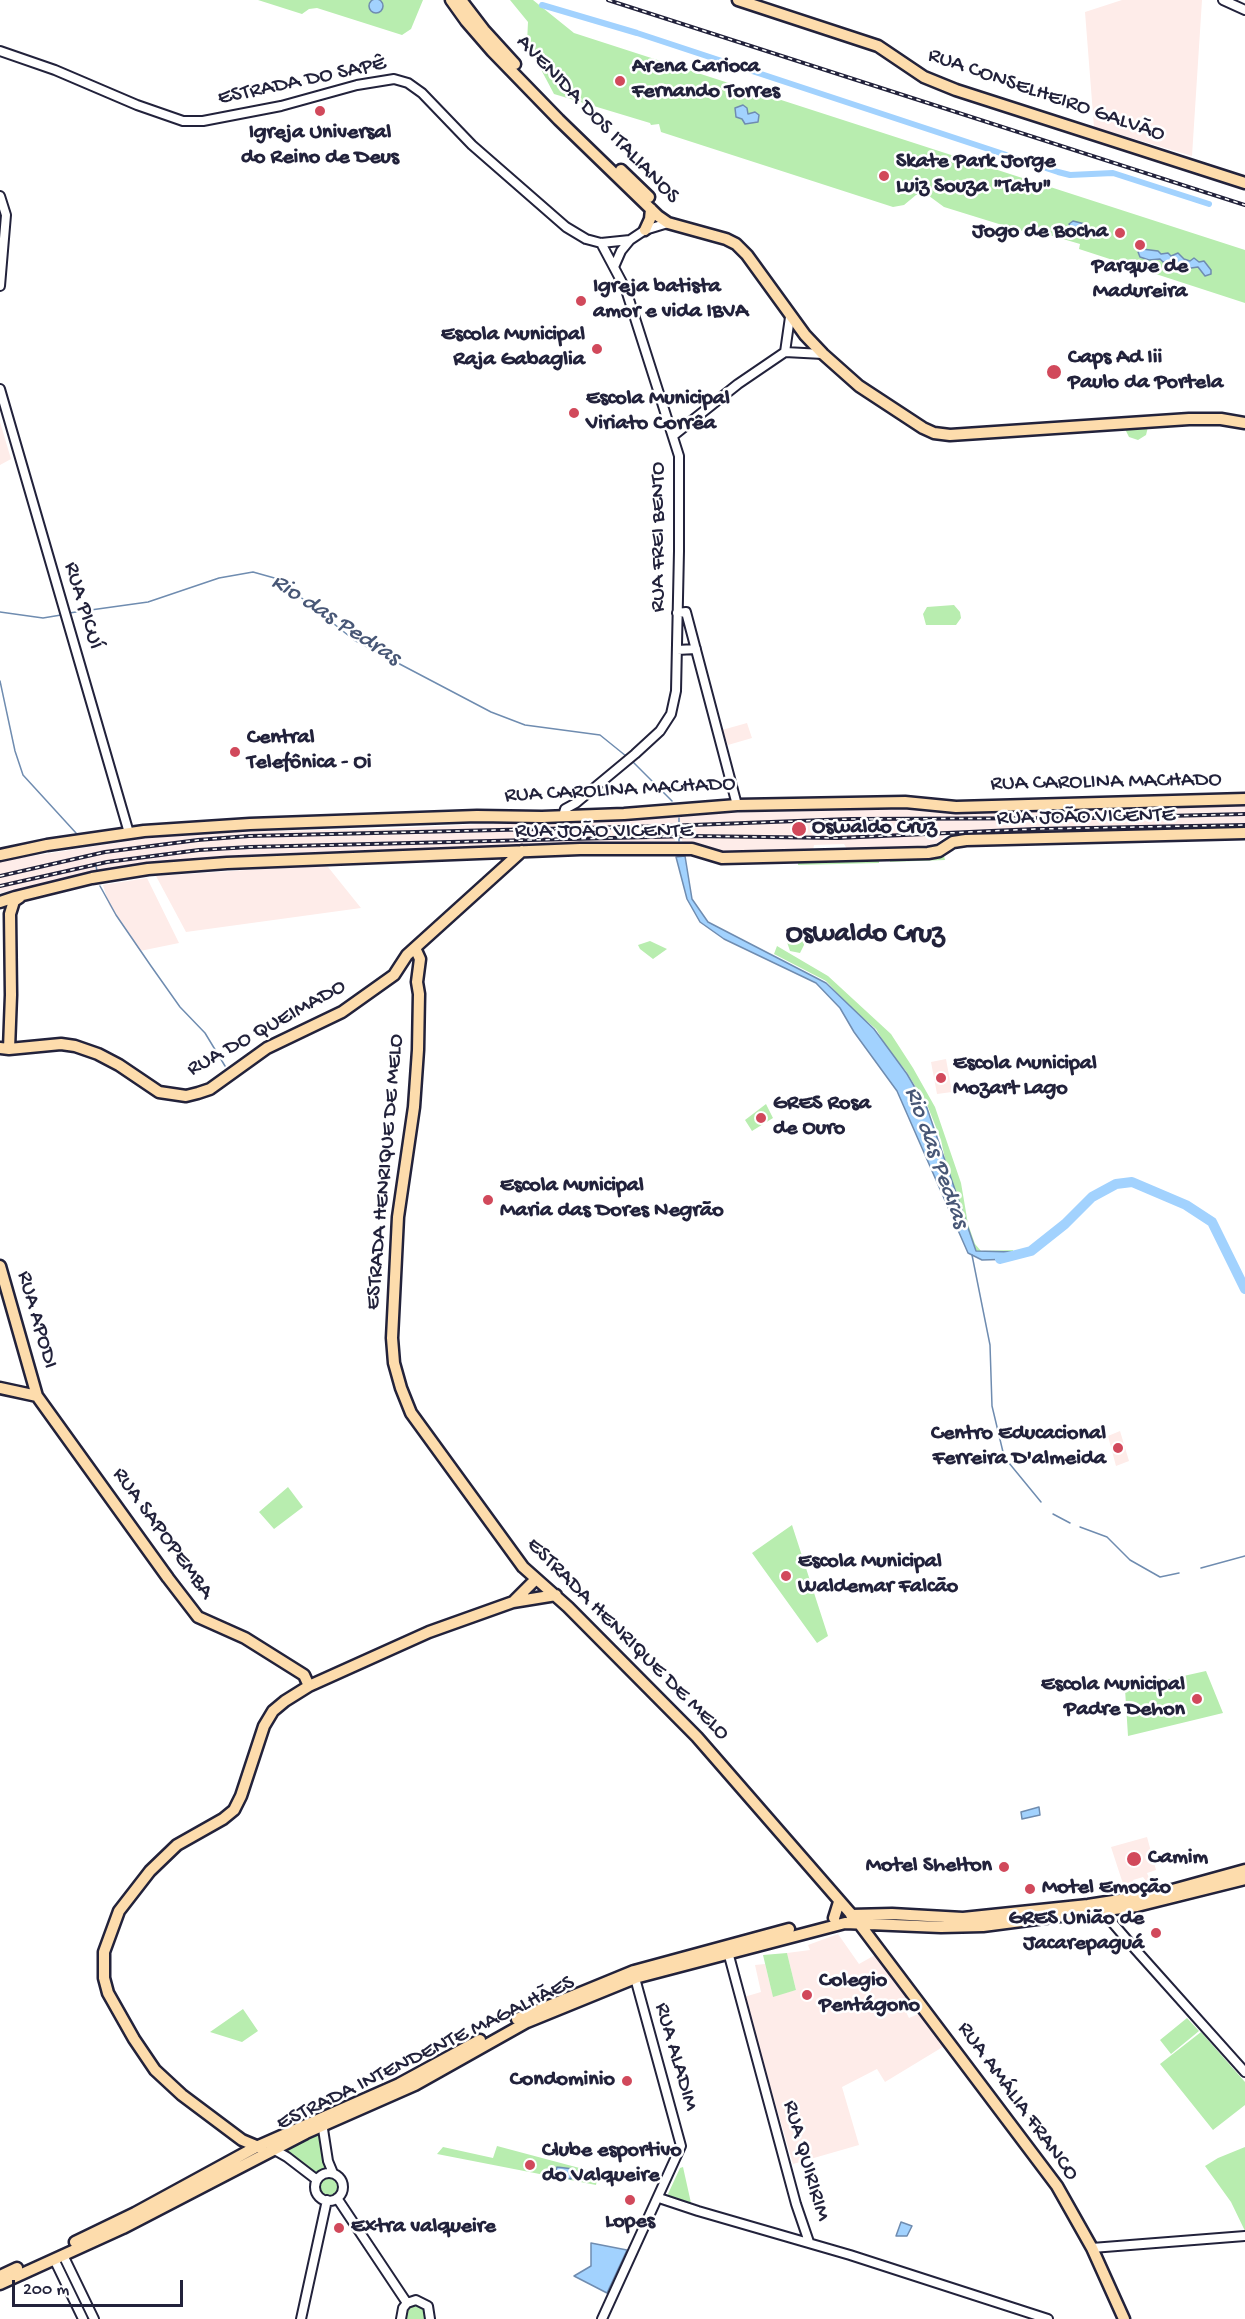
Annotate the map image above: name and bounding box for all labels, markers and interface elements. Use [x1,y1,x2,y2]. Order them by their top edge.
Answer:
street label: AVENIDA DOS ITALIANOS [509,30,685,210]
street label: RUA CONSELHEIRO GALVÃO [924,43,1168,149]
street label: ESTRADA DO SAPÊ [216,51,388,113]
place label: Arena Carioca Fernando Torres [632,55,780,106]
marker: Arena Carioca Fernando Torres [613,74,627,88]
marker: Igreja Universal do Reino de Deus [313,104,327,118]
place label: Igreja Universal do Reino de Deus [241,121,399,172]
place label: Skate Park Jorge Luiz Souza "Tatu" [896,150,1056,202]
marker: Skate Park Jorge Luiz Souza "Tatu" [877,169,891,183]
place label: Jogo de Bocha [972,220,1108,246]
marker: Jogo de Bocha [1113,226,1127,240]
marker: Parque de Madureira [1133,238,1147,252]
place label: Parque de Madureira [1092,255,1188,306]
place label: Igreja batista amor e vida IBVA [593,275,748,326]
marker: Igreja batista amor e vida IBVA [574,294,588,308]
place label: Escola Municipal Raja Gabaglia [441,323,585,374]
marker: Escola Municipal Raja Gabaglia [590,342,604,356]
place label: Caps Ad Iii Paulo da Portela [1068,346,1223,398]
marker: Caps Ad Iii Paulo da Portela [1045,363,1063,381]
place label: Escola Municipal Viriato Corrêa [586,387,730,439]
marker: Escola Municipal Viriato Corrêa [567,406,581,420]
street label: RUA FREI BENTO [647,462,673,612]
street label: RUA PICUÍ [56,559,108,653]
water label: Rio das Pedras [265,569,405,673]
place label: Central Telefônica - Oi [247,726,371,778]
marker: Central Telefônica - Oi [228,745,242,759]
street label: RUA CAROLINA MACHADO [990,768,1222,798]
street label: RUA CAROLINA MACHADO [504,772,736,810]
street label: RUA JOÃO VICENTE [997,803,1175,833]
place label: Oswaldo Cruz [812,816,937,842]
street label: RUA JOÃO VICENTE [515,820,693,846]
marker: Oswaldo Cruz [790,820,808,838]
district label: Oswaldo Cruz [786,919,944,953]
street label: RUA DO QUEIMADO [183,974,351,1084]
street label: ESTRADA HENRIQUE DE MELO [361,1033,411,1311]
place label: Escola Municipal Mozart Lago [953,1052,1097,1104]
marker: Escola Municipal Mozart Lago [934,1071,948,1085]
water label: Rio das Pedras [896,1083,974,1233]
place label: GRES Rosa de Ouro [773,1092,871,1144]
marker: GRES Rosa de Ouro [754,1111,768,1125]
place label: Escola Municipal Maria das Dores Negrão [500,1174,724,1226]
marker: Escola Municipal Maria das Dores Negrão [481,1193,495,1207]
street label: RUA APODI [9,1268,63,1372]
place label: Centro Educacional Ferreira D'almeida [931,1422,1106,1474]
marker: Centro Educacional Ferreira D'almeida [1111,1441,1125,1455]
street label: RUA SAPOPEMBA [105,1463,219,1605]
street label: ESTRADA HENRIQUE DE MELO [520,1533,734,1747]
place label: Escola Municipal Waldemar Falcão [798,1550,958,1602]
marker: Escola Municipal Waldemar Falcão [779,1569,793,1583]
place label: Escola Municipal Padre Dehon [1041,1673,1185,1724]
marker: Escola Municipal Padre Dehon [1190,1692,1204,1706]
place label: Camim [1148,1846,1208,1872]
marker: Camim [1125,1850,1143,1868]
place label: Motel Shelton [866,1854,992,1880]
marker: Motel Shelton [997,1860,1011,1874]
place label: Motel Emoção [1042,1876,1171,1902]
marker: Motel Emoção [1023,1882,1037,1896]
place label: GRES União de Jacarepaguá [1008,1907,1144,1958]
marker: GRES União de Jacarepaguá [1149,1926,1163,1940]
place label: Colegio Pentágono [819,1969,920,2020]
street label: ESTRADA INTENDENTE MAGALHÃES [273,1970,579,2138]
marker: Colegio Pentágono [800,1988,814,2002]
street label: RUA ALADIM [647,2000,703,2114]
street label: RUA AMÁLIA FRANCO [950,2017,1084,2187]
place label: Condominio [510,2068,615,2094]
marker: Condominio [620,2074,634,2088]
street label: RUA QUIRIRIM [775,2098,835,2224]
place label: Clube esportivo do Valqueire [542,2139,682,2190]
marker: Clube esportivo do Valqueire [523,2158,537,2172]
marker: Lopes [623,2193,637,2207]
place label: Lopes [605,2210,655,2236]
place label: Extra valqueire [351,2215,496,2241]
marker: Extra valqueire [332,2221,346,2235]
scale bar [15,2268,186,2306]
text: 200 m [23,2280,69,2301]

